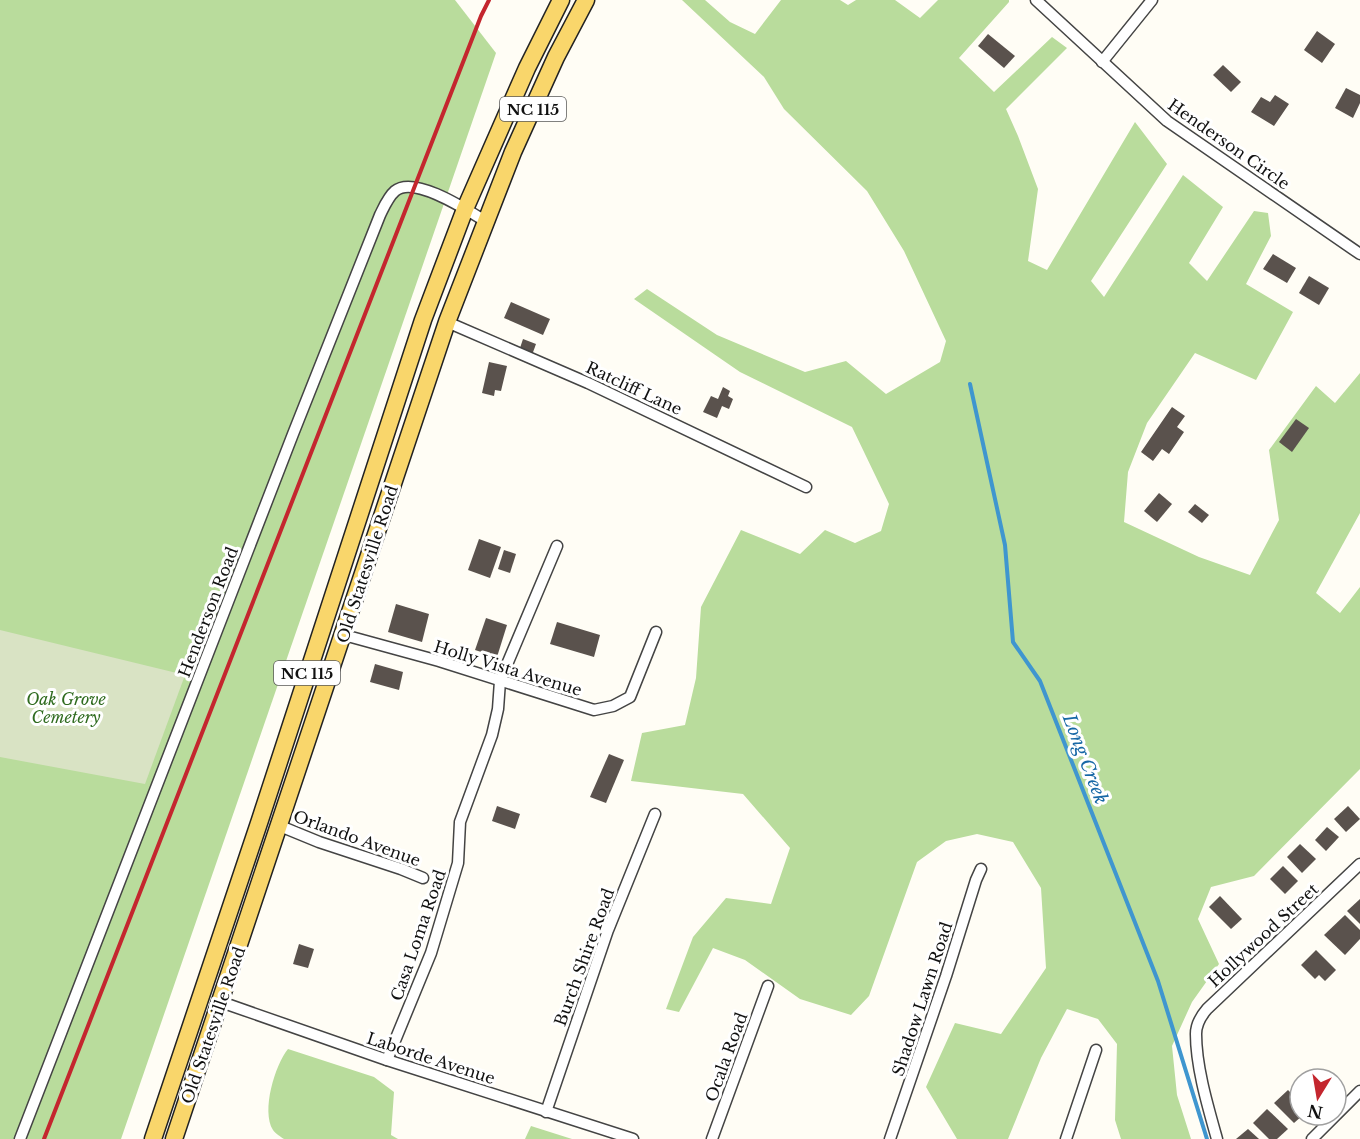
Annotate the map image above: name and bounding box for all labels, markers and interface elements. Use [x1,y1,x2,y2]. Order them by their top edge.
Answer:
street label: Henderson Circle [1164,94,1294,194]
road number: NC 115 [500,97,566,121]
street label: Ratcliff Lane [583,357,685,419]
street label: Old Statesville Road [332,482,402,646]
street label: Henderson Road [174,544,242,680]
street label: Holly Vista Avenue [432,636,584,700]
road number: NC 115 [274,661,340,685]
park label: Oak Grove Cemetery [26,689,107,727]
water label: Long Creek [1057,710,1112,807]
street label: Orlando Avenue [291,806,423,870]
street label: Casa Loma Road [386,867,450,1003]
street label: Hollywood Street [1204,879,1322,991]
street label: Burch Shire Road [550,885,618,1029]
street label: Shadow Lawn Road [888,919,956,1079]
street label: Old Statesville Road [177,944,249,1106]
street label: Ocala Road [701,1009,751,1104]
street label: Laborde Avenue [364,1028,498,1088]
north arrow [1288,1067,1348,1127]
text: N [1306,1100,1324,1123]

